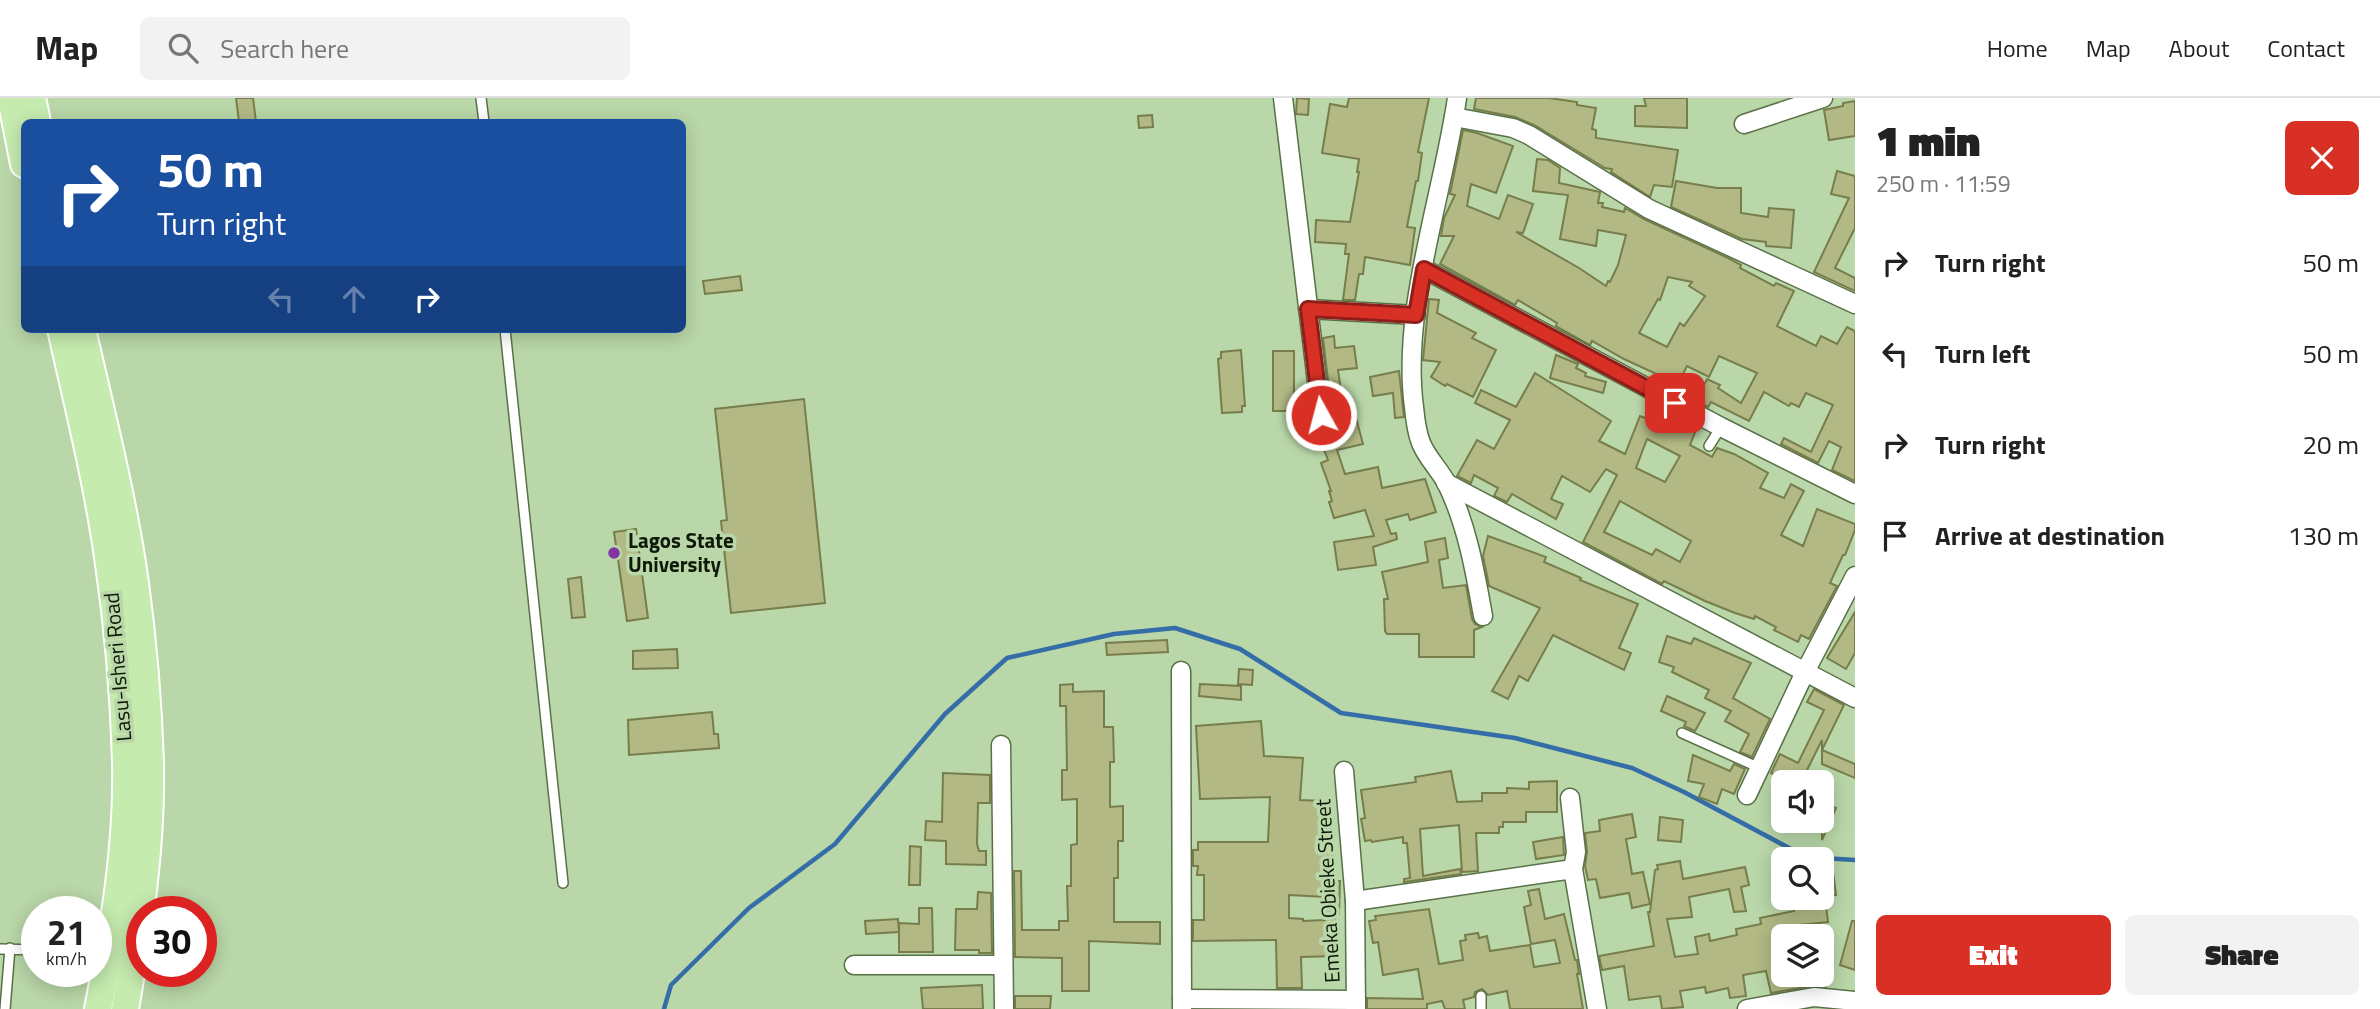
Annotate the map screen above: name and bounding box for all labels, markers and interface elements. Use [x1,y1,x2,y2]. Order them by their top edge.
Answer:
search box [140,17,630,80]
text: Map [35,23,98,73]
icon: search [164,29,202,67]
text: Search here [220,29,349,68]
text: Home [1987,30,2048,66]
text: Map [2086,30,2131,66]
text: About [2169,30,2229,66]
text: Contact [2267,30,2345,66]
text: 1 min [1876,108,1980,172]
button: close [2285,121,2359,195]
text: 50 m [157,131,264,206]
icon: right [42,147,133,238]
text: 250 m · 11:59 [1876,166,2011,201]
text: Turn right [157,199,286,247]
text: Turn right [1935,243,2046,282]
text: 50 m [2302,243,2359,282]
icon: right [1876,244,1914,282]
icon: left [262,280,300,318]
icon: ahead [335,280,373,318]
icon: right [408,280,446,318]
text: Turn left [1935,334,2030,373]
text: 50 m [2302,334,2359,373]
icon: left [1876,335,1914,373]
pin [1645,373,1705,433]
position arrow [1284,378,1358,452]
icon: arrive [1656,384,1694,422]
text: Turn right [1935,425,2046,464]
text: 20 m [2302,425,2359,464]
icon: right [1876,426,1914,464]
text: Arrive at destination [1935,516,2165,555]
text: 130 m [2288,516,2359,555]
icon: arrive [1876,517,1914,555]
place label: Lagos State University [628,524,734,580]
marker: Lagos State University [606,545,622,561]
street label: Lasu-Isheri Road [95,591,139,743]
map controls [1771,770,1834,987]
button: sound [1771,770,1834,833]
street label: Emeka Obieke Street [1306,798,1348,984]
button: search [1771,847,1834,910]
speed limit sign: 30 [126,896,217,987]
text: 21 [47,905,86,959]
button: Exit [1876,915,2111,995]
button: Share [2125,915,2359,995]
button: layers [1771,924,1834,987]
text: km/h [46,945,87,972]

